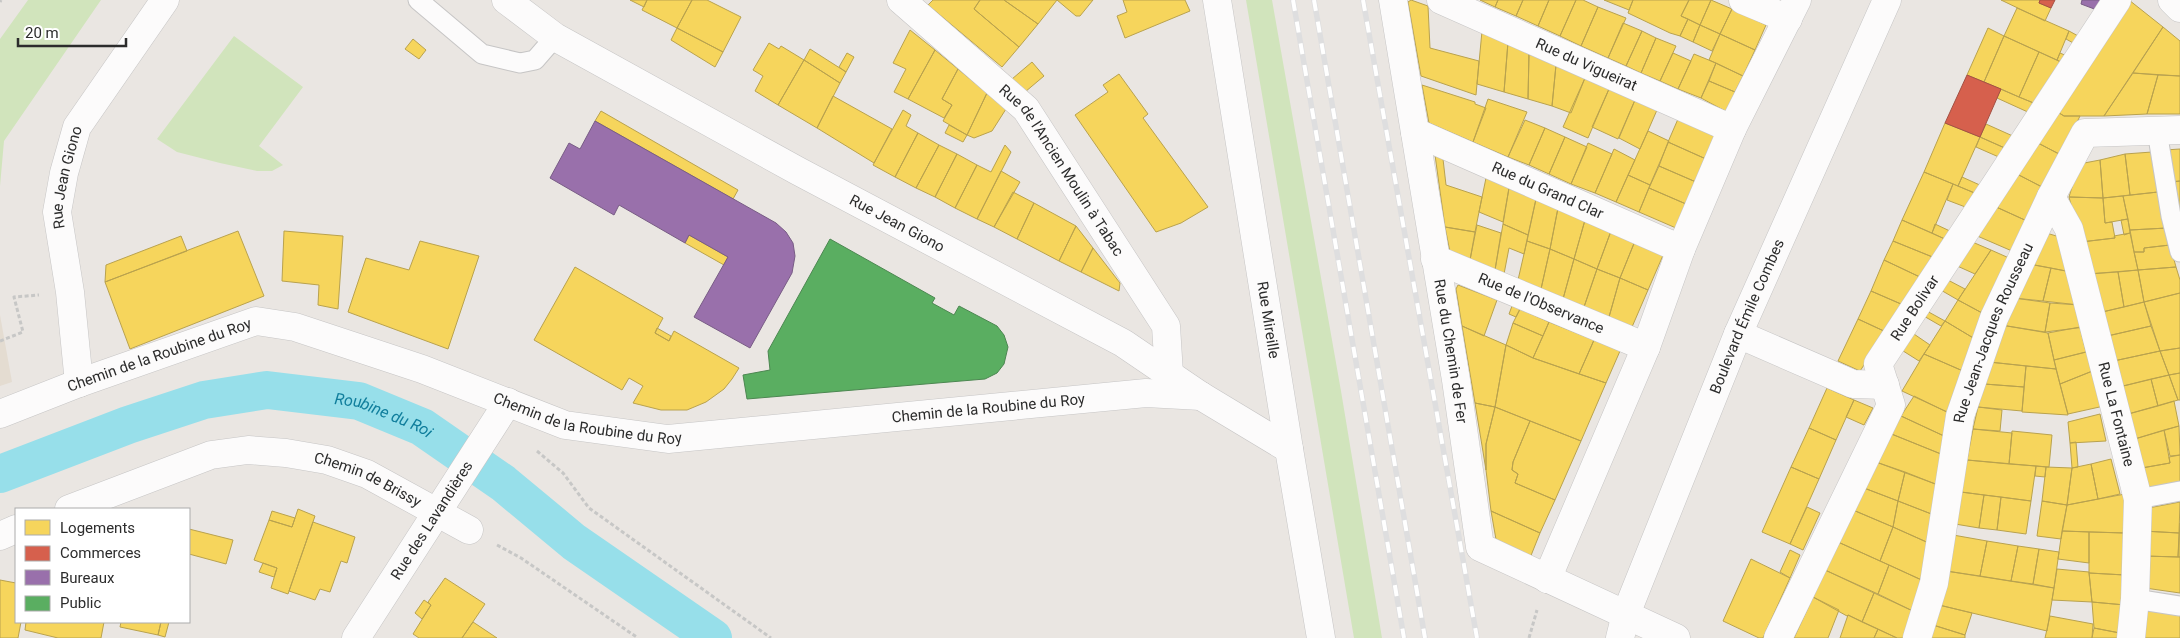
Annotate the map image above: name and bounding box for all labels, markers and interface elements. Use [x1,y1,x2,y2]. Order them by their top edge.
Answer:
scale bar [18,15,125,47]
text: 20 m [25,24,59,42]
street label: Rue du Vigueirat [1533,34,1640,95]
street label: Rue de l'Ancien Moulin à Tabac [995,81,1128,260]
street label: Rue Jean Giono [48,124,86,230]
street label: Rue du Grand Clar [1489,158,1606,223]
street label: Rue Jean Giono [846,191,948,256]
street label: Boulevard Émile Combes [1706,236,1788,396]
street label: Rue Jean-Jacques Rousseau [1950,240,2037,424]
street label: Rue de l'Observance [1475,269,1607,338]
street label: Rue Bolivar [1887,272,1943,344]
street label: Rue du Chemin de Fer [1430,278,1471,425]
street label: Rue Mireille [1253,280,1283,360]
street label: Chemin de la Roubine du Roy [65,314,254,396]
street label: Rue La Fontaine [2094,360,2138,469]
water label: Roubine du Roi [334,389,436,442]
street label: Chemin de la Roubine du Roy [491,389,683,448]
street label: Chemin de la Roubine du Roy [891,390,1086,426]
street label: Chemin de Brissy [313,449,424,511]
street label: Rue des Lavandières [387,458,477,583]
legend [15,508,190,623]
text: Logements [60,519,135,537]
text: Commerces [60,544,141,562]
text: Bureaux [60,569,115,587]
text: Public [60,594,101,612]

